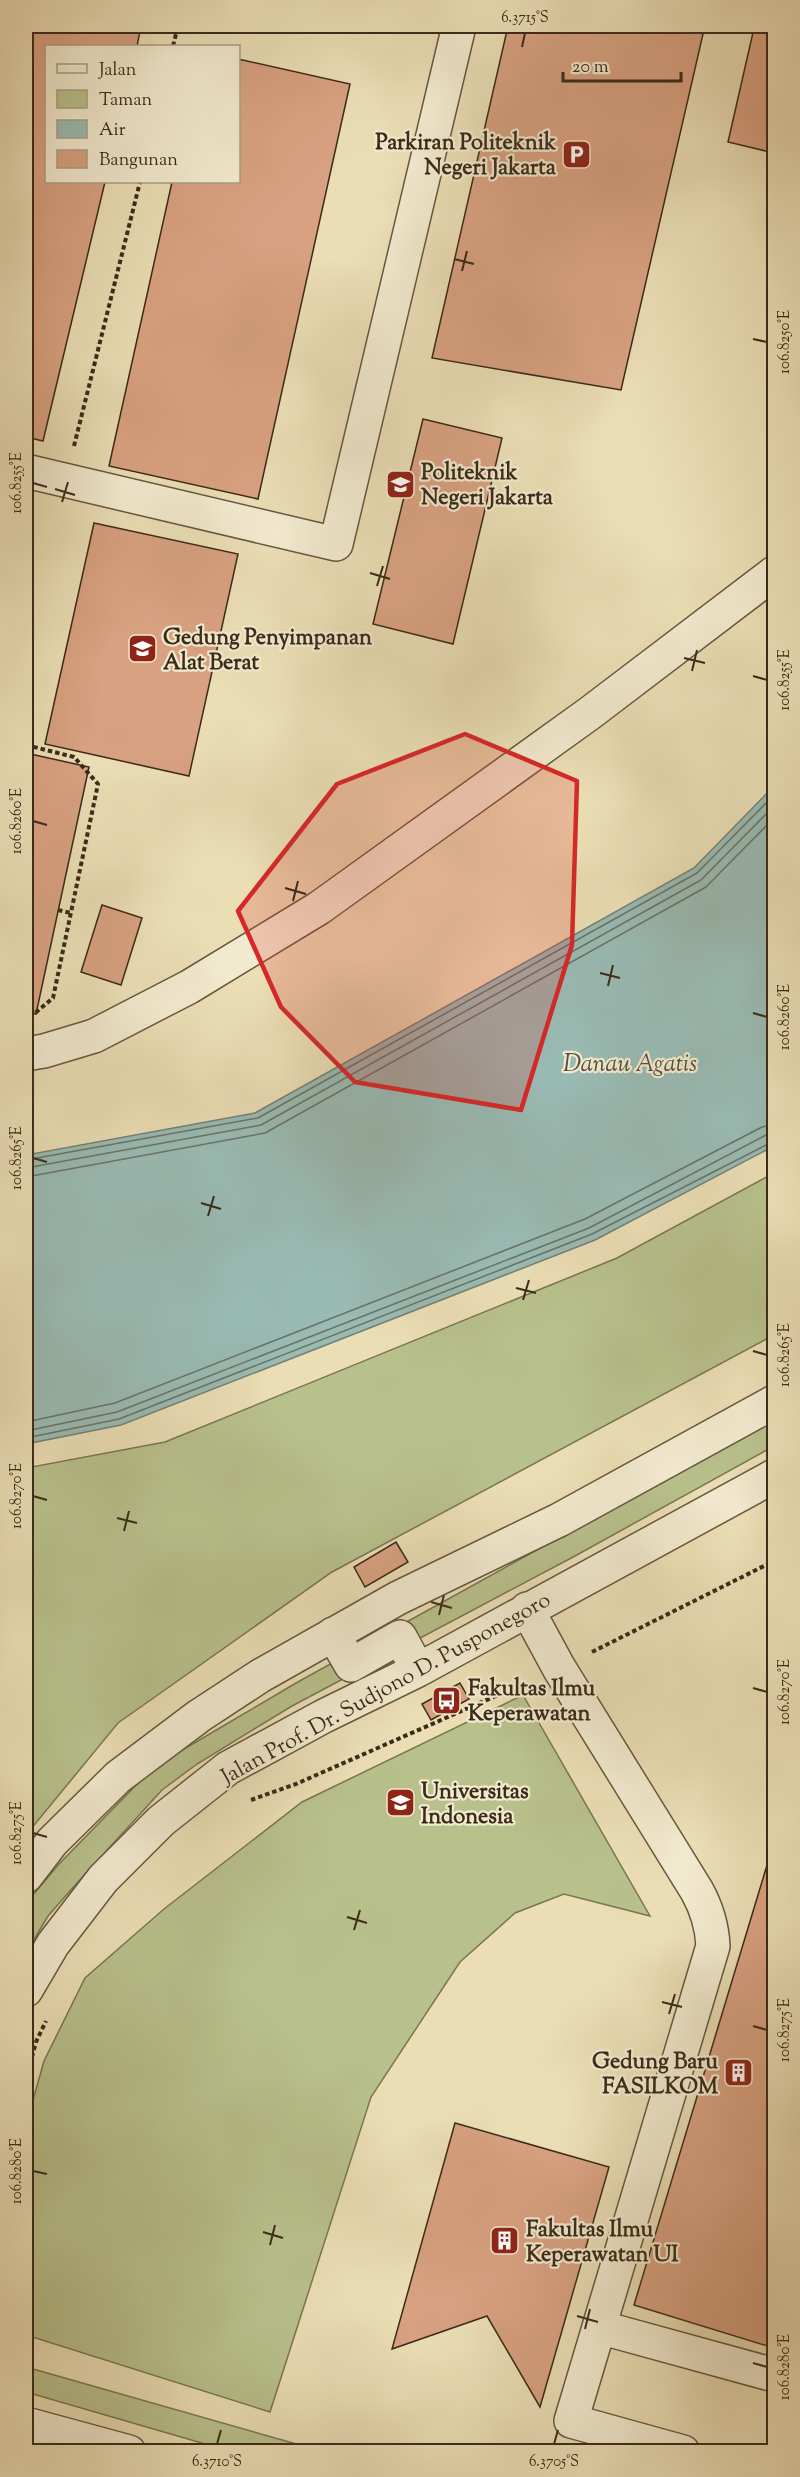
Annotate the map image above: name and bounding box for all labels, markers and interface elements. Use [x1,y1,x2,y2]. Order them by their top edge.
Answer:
text: 6.3715°S [501,8,549,29]
legend [45,45,240,183]
scale bar [563,45,682,83]
text: 20 m [572,55,609,81]
text: Jalan [98,58,137,84]
text: Taman [99,88,153,114]
text: Air [99,118,126,144]
place label: Parkiran Politeknik Negeri Jakarta [375,128,557,185]
parking icon: Parkiran Politeknik Negeri Jakarta [561,138,593,170]
text: Bangunan [99,148,178,174]
text: 106.8250°E [775,310,796,374]
text: 106.8255°E [7,452,28,514]
place label: Politeknik Negeri Jakarta [421,458,554,515]
school or university icon: Politeknik Negeri Jakarta [384,468,416,500]
place label: Gedung Penyimpanan Alat Berat [163,623,372,680]
school or university icon: Gedung Penyimpanan Alat Berat [126,633,158,665]
text: 106.8255°E [775,649,796,711]
text: 106.8260°E [7,788,28,854]
text: 106.8260°E [775,984,796,1050]
water label: Danau Agatis [563,1048,697,1082]
text: 106.8265°E [7,1126,28,1190]
text: 106.8265°E [775,1323,796,1387]
text: 106.8270°E [7,1463,28,1529]
street label: Jalan Prof. Dr. Sudjono D. Pusponegoro [215,1585,557,1794]
text: 106.8270°E [775,1659,796,1725]
place label: Fakultas Ilmu Keperawatan [468,1674,595,1731]
bus stop icon: Fakultas Ilmu Keperawatan [431,1684,463,1716]
place label: Universitas Indonesia [421,1777,529,1834]
school or university icon: Universitas Indonesia [384,1787,416,1819]
text: 106.8275°E [7,1801,28,1865]
text: 106.8275°E [775,1998,796,2062]
place label: Gedung Baru FASILKOM [592,2047,719,2104]
building icon: Gedung Baru FASILKOM [723,2057,755,2089]
text: 106.8280°E [7,2138,28,2204]
place label: Fakultas Ilmu Keperawatan UI [526,2215,679,2272]
building icon: Fakultas Ilmu Keperawatan UI [489,2225,521,2257]
text: 106.8280°E [775,2334,796,2400]
text: 6.3710°S [192,2452,242,2473]
text: 6.3705°S [529,2452,579,2473]

